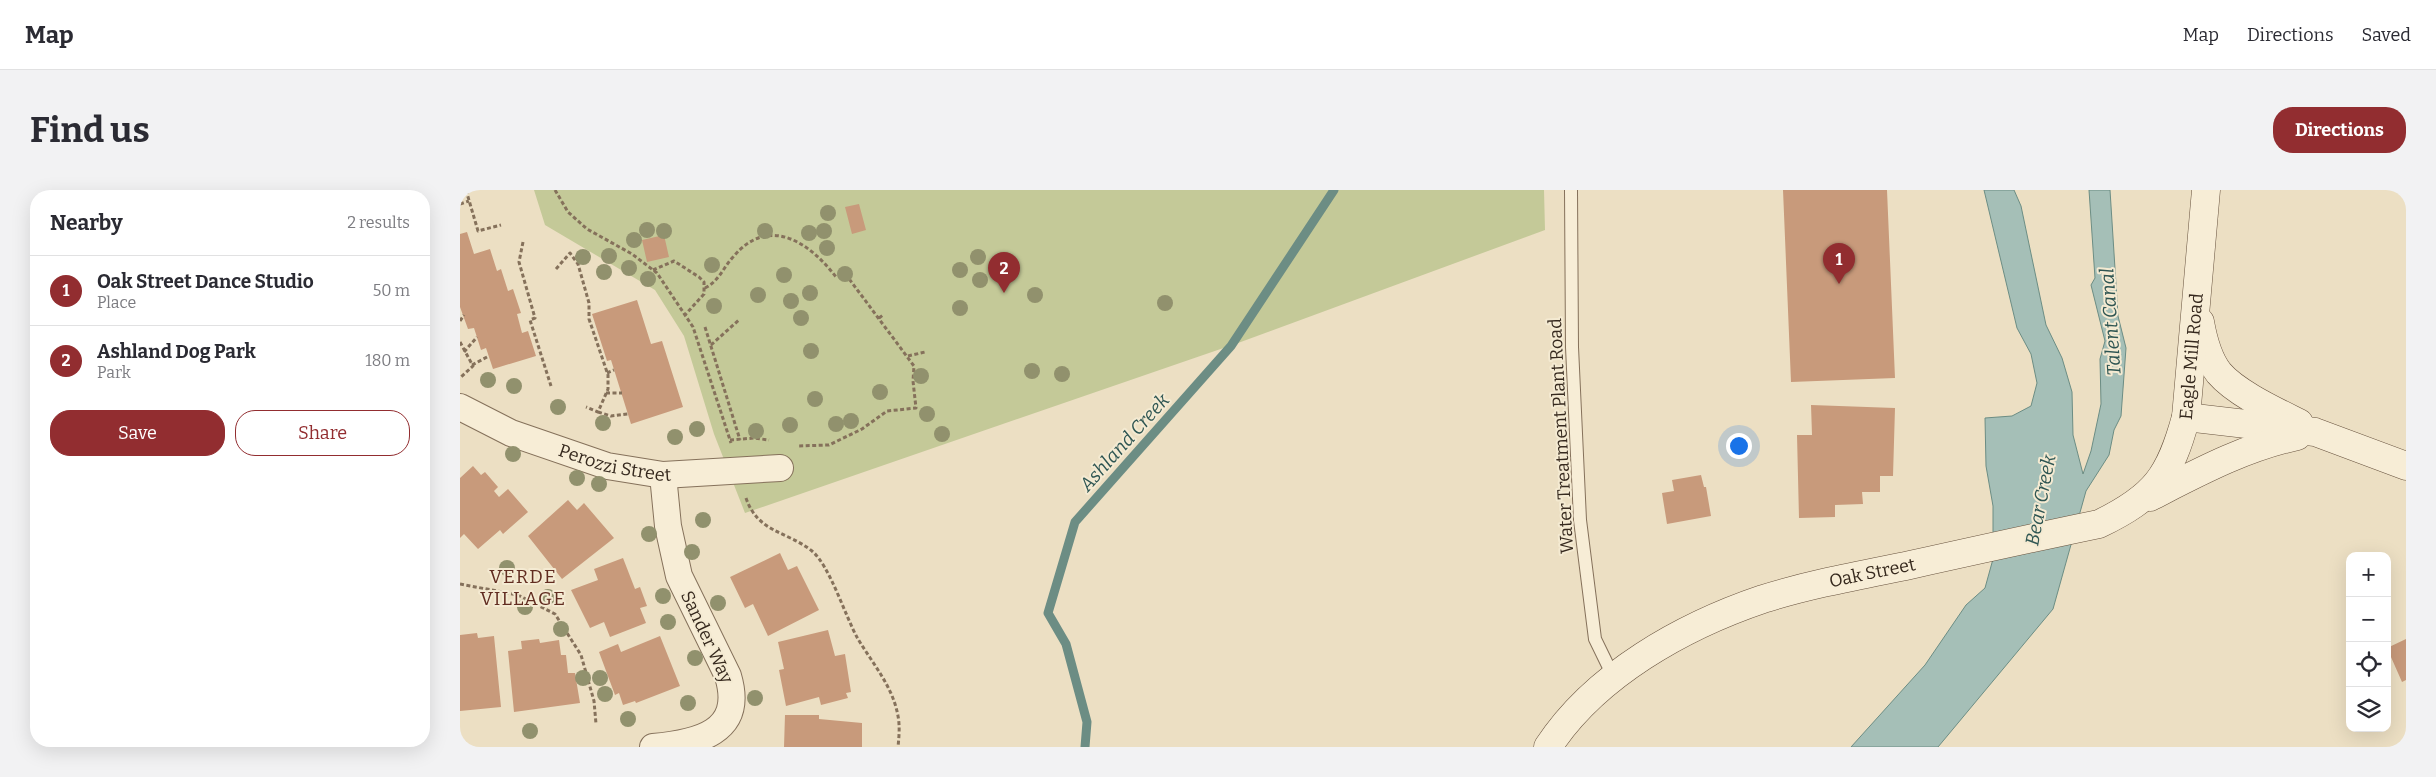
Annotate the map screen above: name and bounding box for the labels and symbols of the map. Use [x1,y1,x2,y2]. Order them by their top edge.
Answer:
pin: 1 [1823,243,1855,284]
pin: 2 [988,252,1020,293]
water label: Talent Canal [2095,268,2126,376]
street label: Eagle Mill Road [2175,292,2208,421]
street label: Water Treatment Plant Road [1544,317,1578,554]
water label: Ashland Creek [1074,388,1175,497]
your location [1726,433,1752,459]
street label: Perozzi Street [556,439,672,486]
water label: Bear Creek [2020,452,2061,547]
street label: Oak Street [1827,553,1918,592]
district label: VERDE VILLAGE [480,565,566,610]
street label: Sander Way [676,587,738,687]

